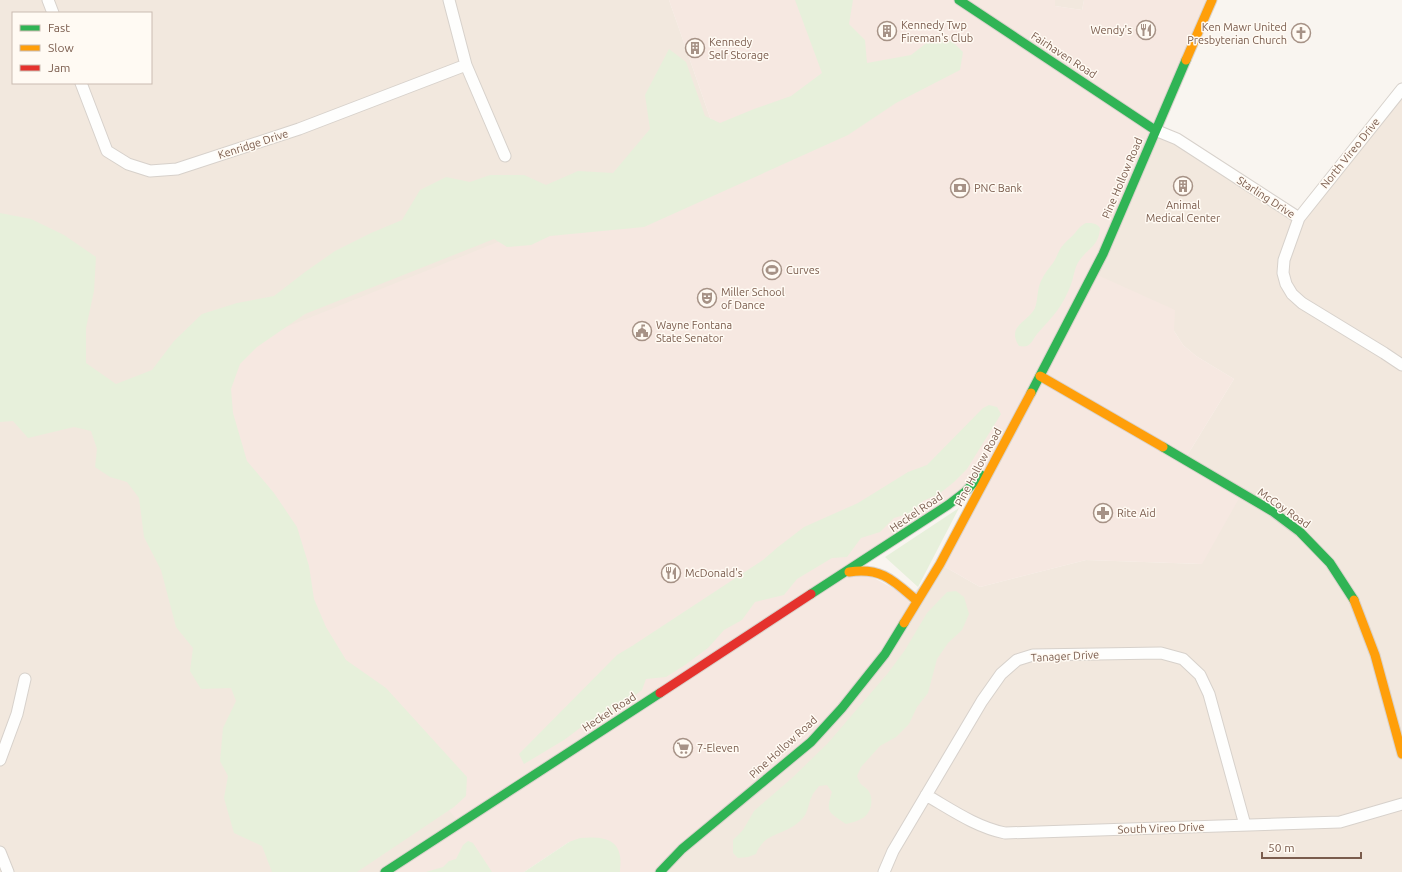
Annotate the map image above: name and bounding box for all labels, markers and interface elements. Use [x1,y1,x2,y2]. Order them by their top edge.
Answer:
legend [12,12,152,84]
place label: Kennedy Twp Fireman's Club [901,19,973,44]
restaurant icon: Wendy's [1135,19,1157,41]
building icon: Kennedy Twp Fireman's Club [876,20,898,42]
text: Fast [48,21,70,34]
place label: Ken Mawr United Presbyterian Church [1187,21,1287,46]
church icon: Ken Mawr United Presbyterian Church [1290,22,1312,44]
place label: Wendy's [1090,24,1132,36]
street label: Fairhaven Road [1029,29,1099,81]
place label: Kennedy Self Storage [709,36,769,61]
building icon: Kennedy Self Storage [684,37,706,59]
text: Slow [48,41,74,54]
text: Jam [48,61,70,74]
street label: North Vireo Drive [1318,116,1382,190]
street label: Kenridge Drive [216,127,290,161]
street label: Pine Hollow Road [1100,136,1144,220]
street label: Starling Drive [1235,174,1297,220]
building icon: Animal Medical Center [1172,175,1194,197]
bank icon: PNC Bank [949,177,971,199]
place label: PNC Bank [974,182,1023,194]
place label: Animal Medical Center [1146,199,1221,224]
sports icon: Curves [761,259,783,281]
place label: Curves [786,264,820,276]
place label: Miller School of Dance [721,286,785,311]
theatre icon: Miller School of Dance [696,287,718,309]
place label: Wayne Fontana State Senator [656,319,732,344]
public building icon: Wayne Fontana State Senator [631,320,653,342]
street label: Pine Hollow Road [952,426,1004,508]
street label: McCoy Road [1256,486,1312,530]
street label: Heckel Road [887,490,945,534]
pharmacy icon: Rite Aid [1092,502,1114,524]
place label: Rite Aid [1117,507,1156,519]
restaurant icon: McDonald's [660,562,682,584]
place label: McDonald's [685,567,743,579]
street label: Tanager Drive [1031,648,1099,664]
street label: Heckel Road [580,690,638,734]
street label: Pine Hollow Road [747,713,819,781]
supermarket icon: 7-Eleven [672,737,694,759]
place label: 7-Eleven [697,742,739,754]
street label: South Vireo Drive [1117,820,1205,836]
scale bar [1262,834,1361,860]
text: 50 m [1268,841,1295,854]

